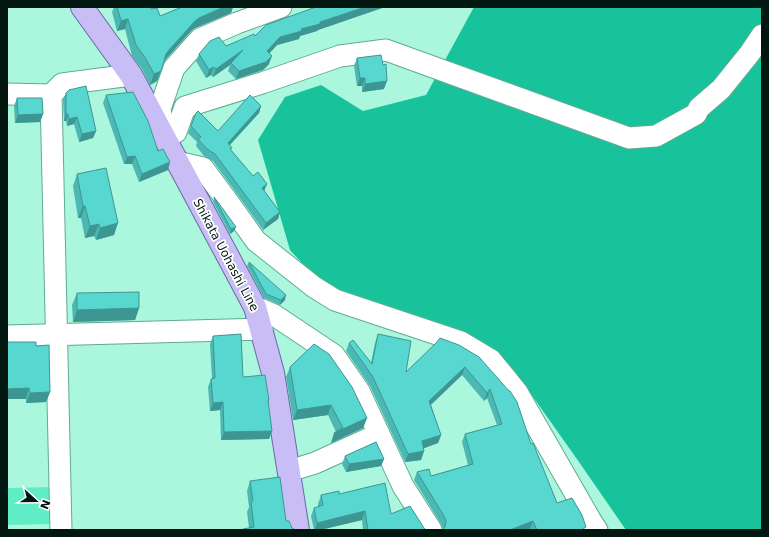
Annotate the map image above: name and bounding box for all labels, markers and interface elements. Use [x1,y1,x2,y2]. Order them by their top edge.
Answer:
street label: Shikata Uohashi Line [190,196,262,314]
north arrow [16,481,56,521]
text: N [37,498,53,511]

